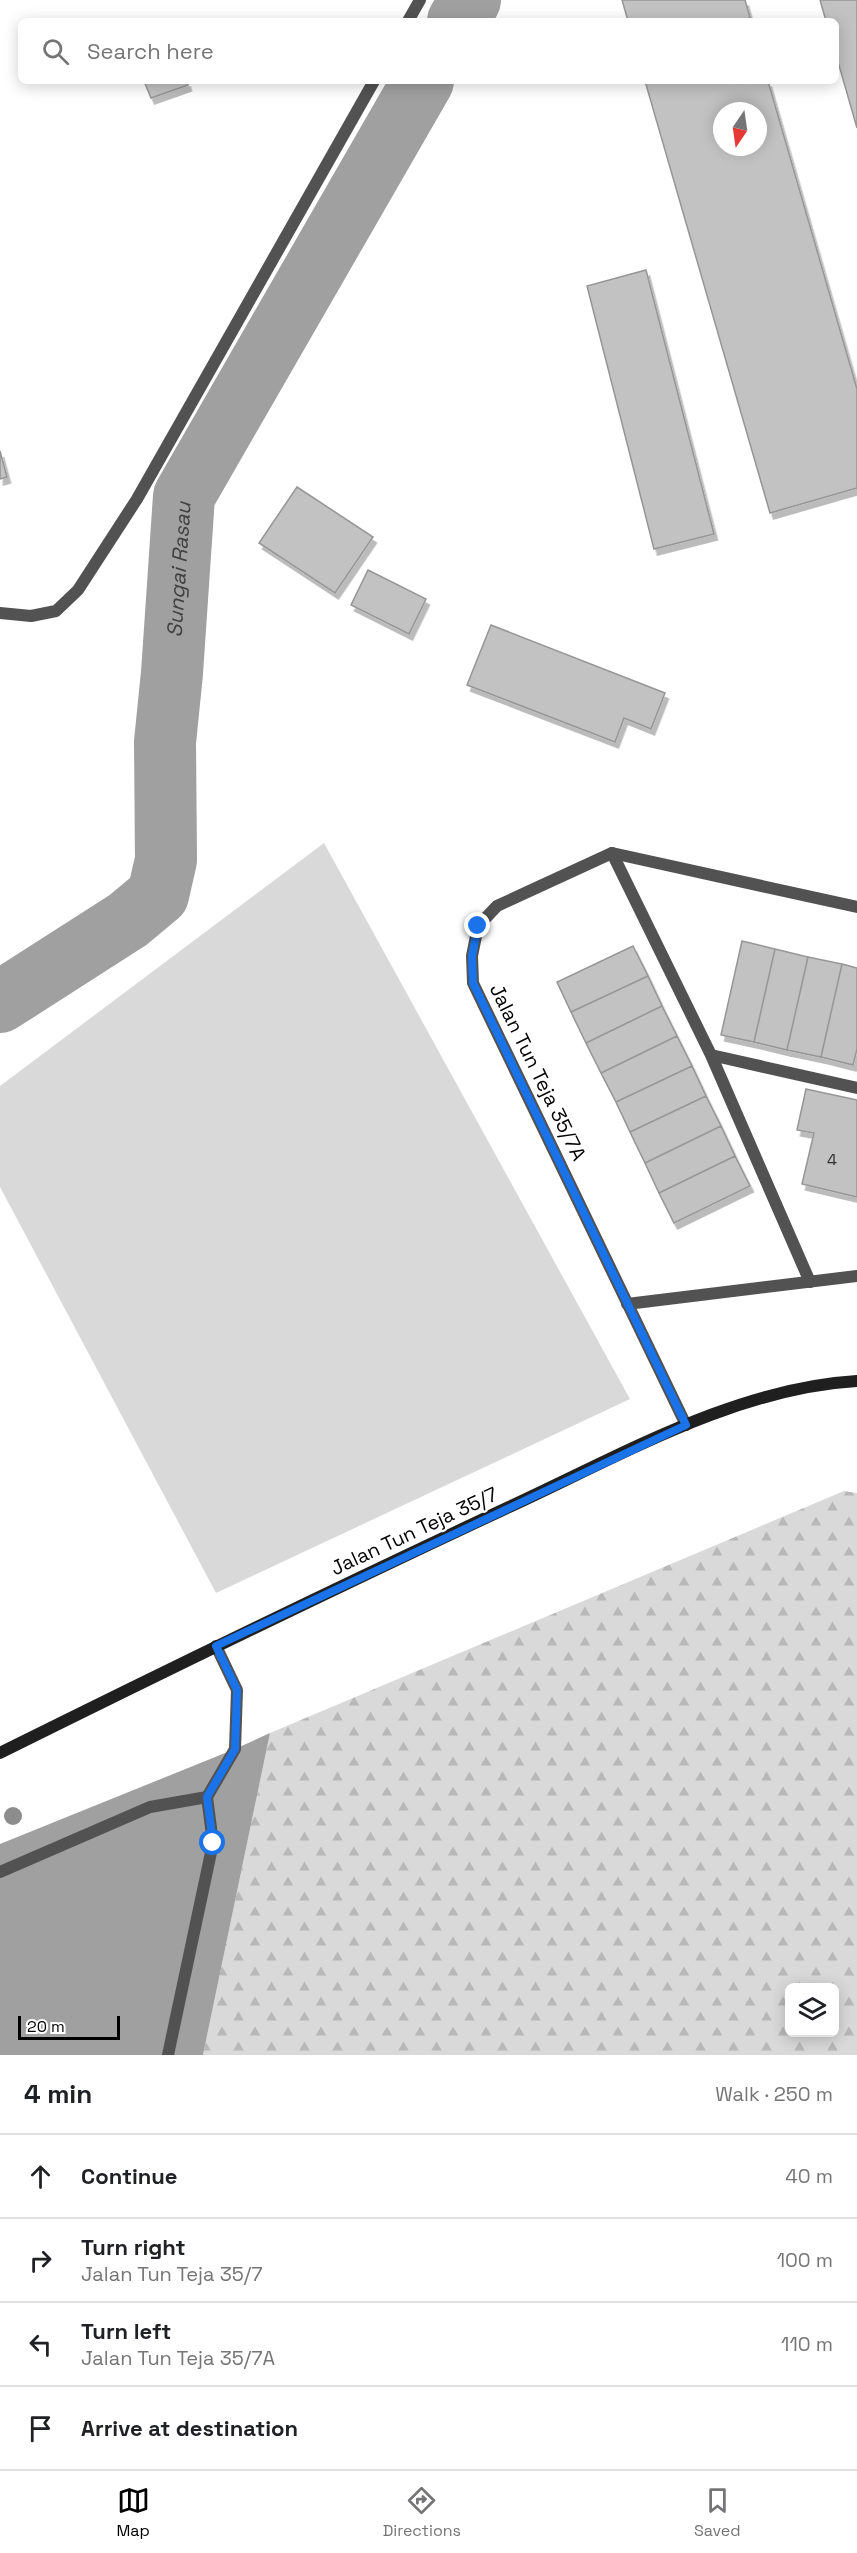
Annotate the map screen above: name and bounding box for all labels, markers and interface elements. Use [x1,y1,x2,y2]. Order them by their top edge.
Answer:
search box [18,18,839,84]
icon: search [39,35,72,68]
text: Search here [87,37,214,65]
north arrow [713,102,767,156]
water label: Sungai Rasau [160,500,197,638]
route end [464,912,490,938]
street label: Jalan Tun Teja 35/7A [484,979,592,1165]
house number: 4 [827,1149,837,1170]
street label: Jalan Tun Teja 35/7 [326,1481,502,1581]
route start [199,1829,225,1855]
map controls [785,1983,839,2037]
button: layers [785,1983,839,2037]
scale bar [18,2013,120,2040]
text: 20 m [27,2016,65,2037]
text: 4 min [24,2077,92,2111]
text: Walk · 250 m [715,2081,833,2107]
icon: ahead [24,2160,57,2193]
text: Continue [81,2162,177,2190]
text: 40 m [785,2163,833,2189]
text: Turn right [81,2233,186,2261]
icon: right [24,2244,57,2277]
text: 100 m [777,2247,833,2273]
text: Jalan Tun Teja 35/7 [81,2261,262,2287]
text: Turn left [81,2317,171,2345]
icon: left [24,2328,57,2361]
text: 110 m [781,2331,833,2357]
text: Jalan Tun Teja 35/7A [81,2345,275,2371]
icon: arrive [24,2412,57,2445]
text: Arrive at destination [81,2414,298,2442]
tab: Map [116,2484,150,2541]
tab: Directions [383,2484,461,2541]
tab: Saved [694,2484,741,2541]

